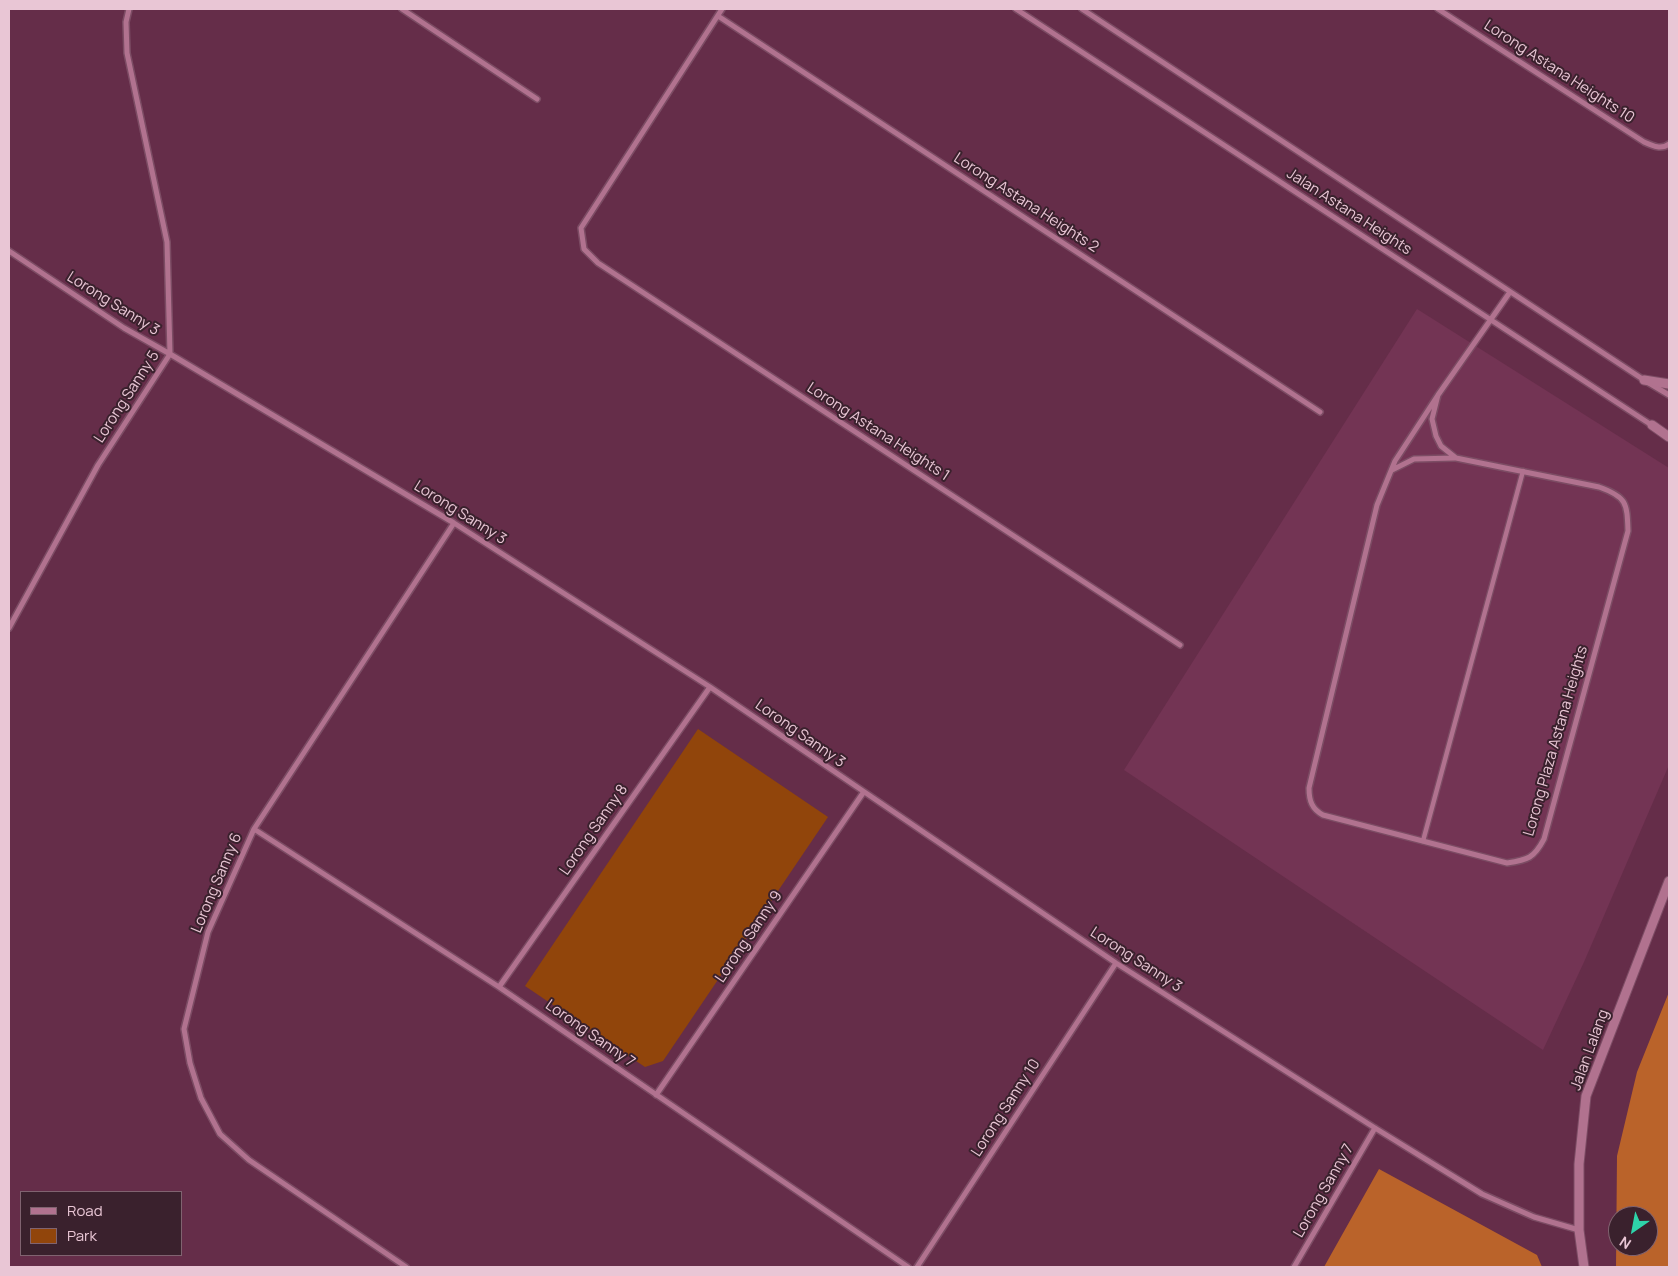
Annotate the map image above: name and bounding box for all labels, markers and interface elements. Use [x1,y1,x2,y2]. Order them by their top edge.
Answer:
street label: Lorong Astana Heights 10 [1480,17,1638,127]
street label: Lorong Astana Heights 2 [950,149,1102,257]
street label: Jalan Astana Heights [1283,165,1415,259]
street label: Lorong Sanny 3 [63,268,163,340]
street label: Lorong Sanny 5 [91,348,163,446]
street label: Lorong Astana Heights 1 [803,379,953,485]
street label: Lorong Sanny 3 [410,477,510,549]
street label: Lorong Plaza Astana Heights [1520,644,1592,838]
street label: Lorong Sanny 3 [752,696,848,772]
street label: Lorong Sanny 8 [556,781,632,879]
street label: Lorong Sanny 6 [188,830,246,936]
street label: Lorong Sanny 9 [712,888,786,986]
street label: Lorong Sanny 3 [1087,924,1185,996]
street label: Lorong Sanny 7 [542,997,638,1071]
street label: Jalan Lalang [1567,1007,1613,1093]
street label: Lorong Sanny 10 [968,1056,1044,1160]
street label: Lorong Sanny 7 [1290,1141,1358,1241]
legend [20,1191,182,1256]
text: Road [67,1200,103,1221]
north arrow [1608,1206,1658,1256]
text: Park [67,1225,97,1246]
text: N [1616,1232,1634,1254]

